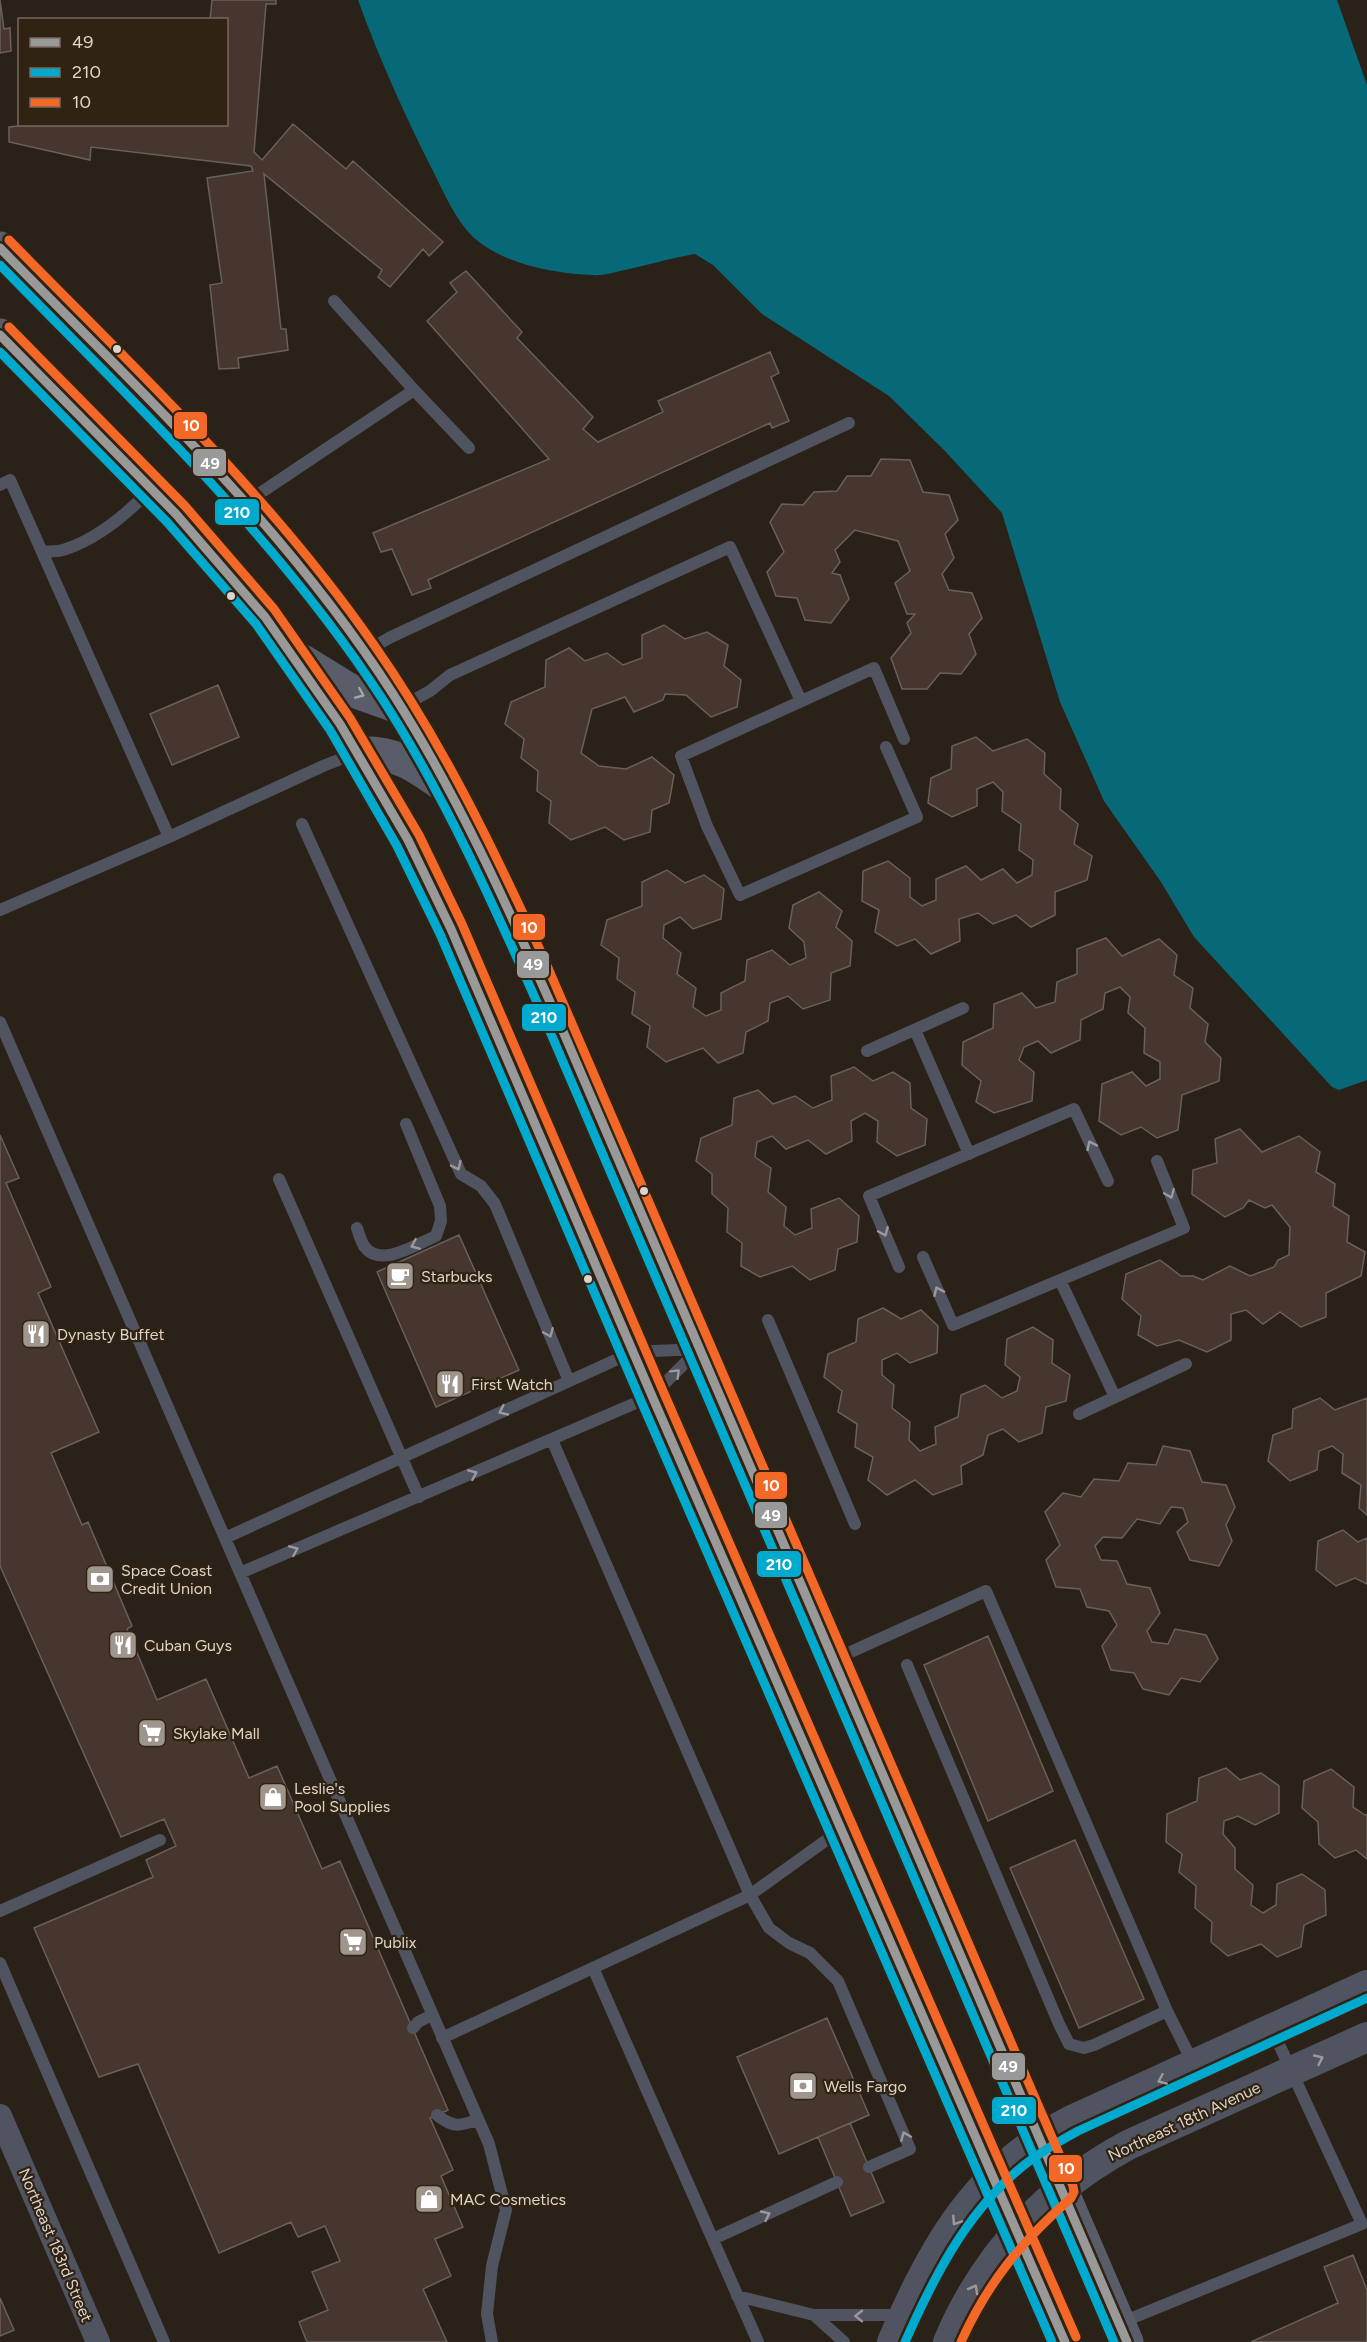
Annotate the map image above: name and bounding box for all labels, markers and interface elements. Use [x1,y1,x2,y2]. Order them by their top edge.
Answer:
legend [18,18,228,126]
text: 49 [72,31,93,53]
text: 210 [72,61,101,83]
text: 10 [72,91,91,113]
unlabelled marker [111,343,123,355]
line badge: 10 [173,411,208,440]
text: 10 [182,416,200,435]
line badge: 49 [192,448,227,477]
text: 49 [200,454,220,473]
line badge: 210 [214,498,260,526]
text: 210 [224,503,250,522]
unlabelled marker [225,590,237,602]
one-way arrow [353,687,364,699]
line badge: 10 [512,913,546,941]
text: 10 [520,918,538,937]
line badge: 49 [516,950,550,979]
text: 49 [523,955,543,974]
line badge: 210 [521,1003,567,1032]
text: 210 [531,1008,557,1027]
one-way arrow [1087,1140,1099,1151]
one-way arrow [450,1159,462,1170]
unlabelled marker [638,1185,650,1197]
one-way arrow [1163,1188,1175,1199]
one-way arrow [877,1225,889,1236]
one-way arrow [410,1238,421,1250]
cafe icon: Starbucks [384,1260,416,1292]
place label: Starbucks [421,1267,493,1286]
unlabelled marker [582,1273,594,1285]
one-way arrow [933,1286,945,1297]
restaurant icon: Dynasty Buffet [20,1318,52,1350]
place label: Dynasty Buffet [57,1325,165,1344]
one-way arrow [542,1326,554,1337]
restaurant icon: First Watch [434,1368,466,1400]
one-way arrow [668,1369,679,1380]
place label: First Watch [471,1375,553,1394]
one-way arrow [498,1404,509,1416]
one-way arrow [467,1469,478,1481]
line badge: 10 [754,1471,788,1500]
text: 10 [762,1476,780,1495]
line badge: 49 [754,1501,788,1529]
text: 49 [761,1506,781,1525]
one-way arrow [287,1545,298,1557]
line badge: 210 [756,1550,802,1578]
text: 210 [766,1555,792,1574]
place label: Space Coast Credit Union [121,1561,212,1598]
bank icon: Space Coast Credit Union [84,1563,116,1595]
restaurant icon: Cuban Guys [107,1629,139,1661]
place label: Cuban Guys [144,1636,232,1655]
supermarket icon: Skylake Mall [136,1717,168,1749]
place label: Skylake Mall [173,1724,260,1743]
place label: Leslie's Pool Supplies [294,1779,390,1816]
shop icon: Leslie's Pool Supplies [257,1781,289,1813]
supermarket icon: Publix [337,1926,369,1958]
place label: Publix [374,1933,417,1952]
line badge: 49 [991,2052,1026,2081]
one-way arrow [1313,2054,1324,2066]
text: 49 [998,2057,1018,2076]
bank icon: Wells Fargo [787,2070,819,2102]
one-way arrow [1157,2072,1168,2084]
place label: Wells Fargo [824,2077,907,2096]
street label: Northeast 18th Avenue [1105,2078,1264,2165]
line badge: 210 [991,2096,1037,2125]
text: 210 [1001,2101,1027,2120]
one-way arrow [900,2132,912,2143]
line badge: 10 [1048,2154,1083,2183]
text: 10 [1057,2159,1075,2178]
street label: Northeast 183rd Street [15,2166,97,2325]
shop icon: MAC Cosmetics [413,2183,445,2215]
place label: MAC Cosmetics [450,2190,566,2209]
one-way arrow [759,2210,770,2222]
one-way arrow [952,2214,963,2225]
one-way arrow [967,2285,978,2296]
one-way arrow [855,2310,864,2322]

